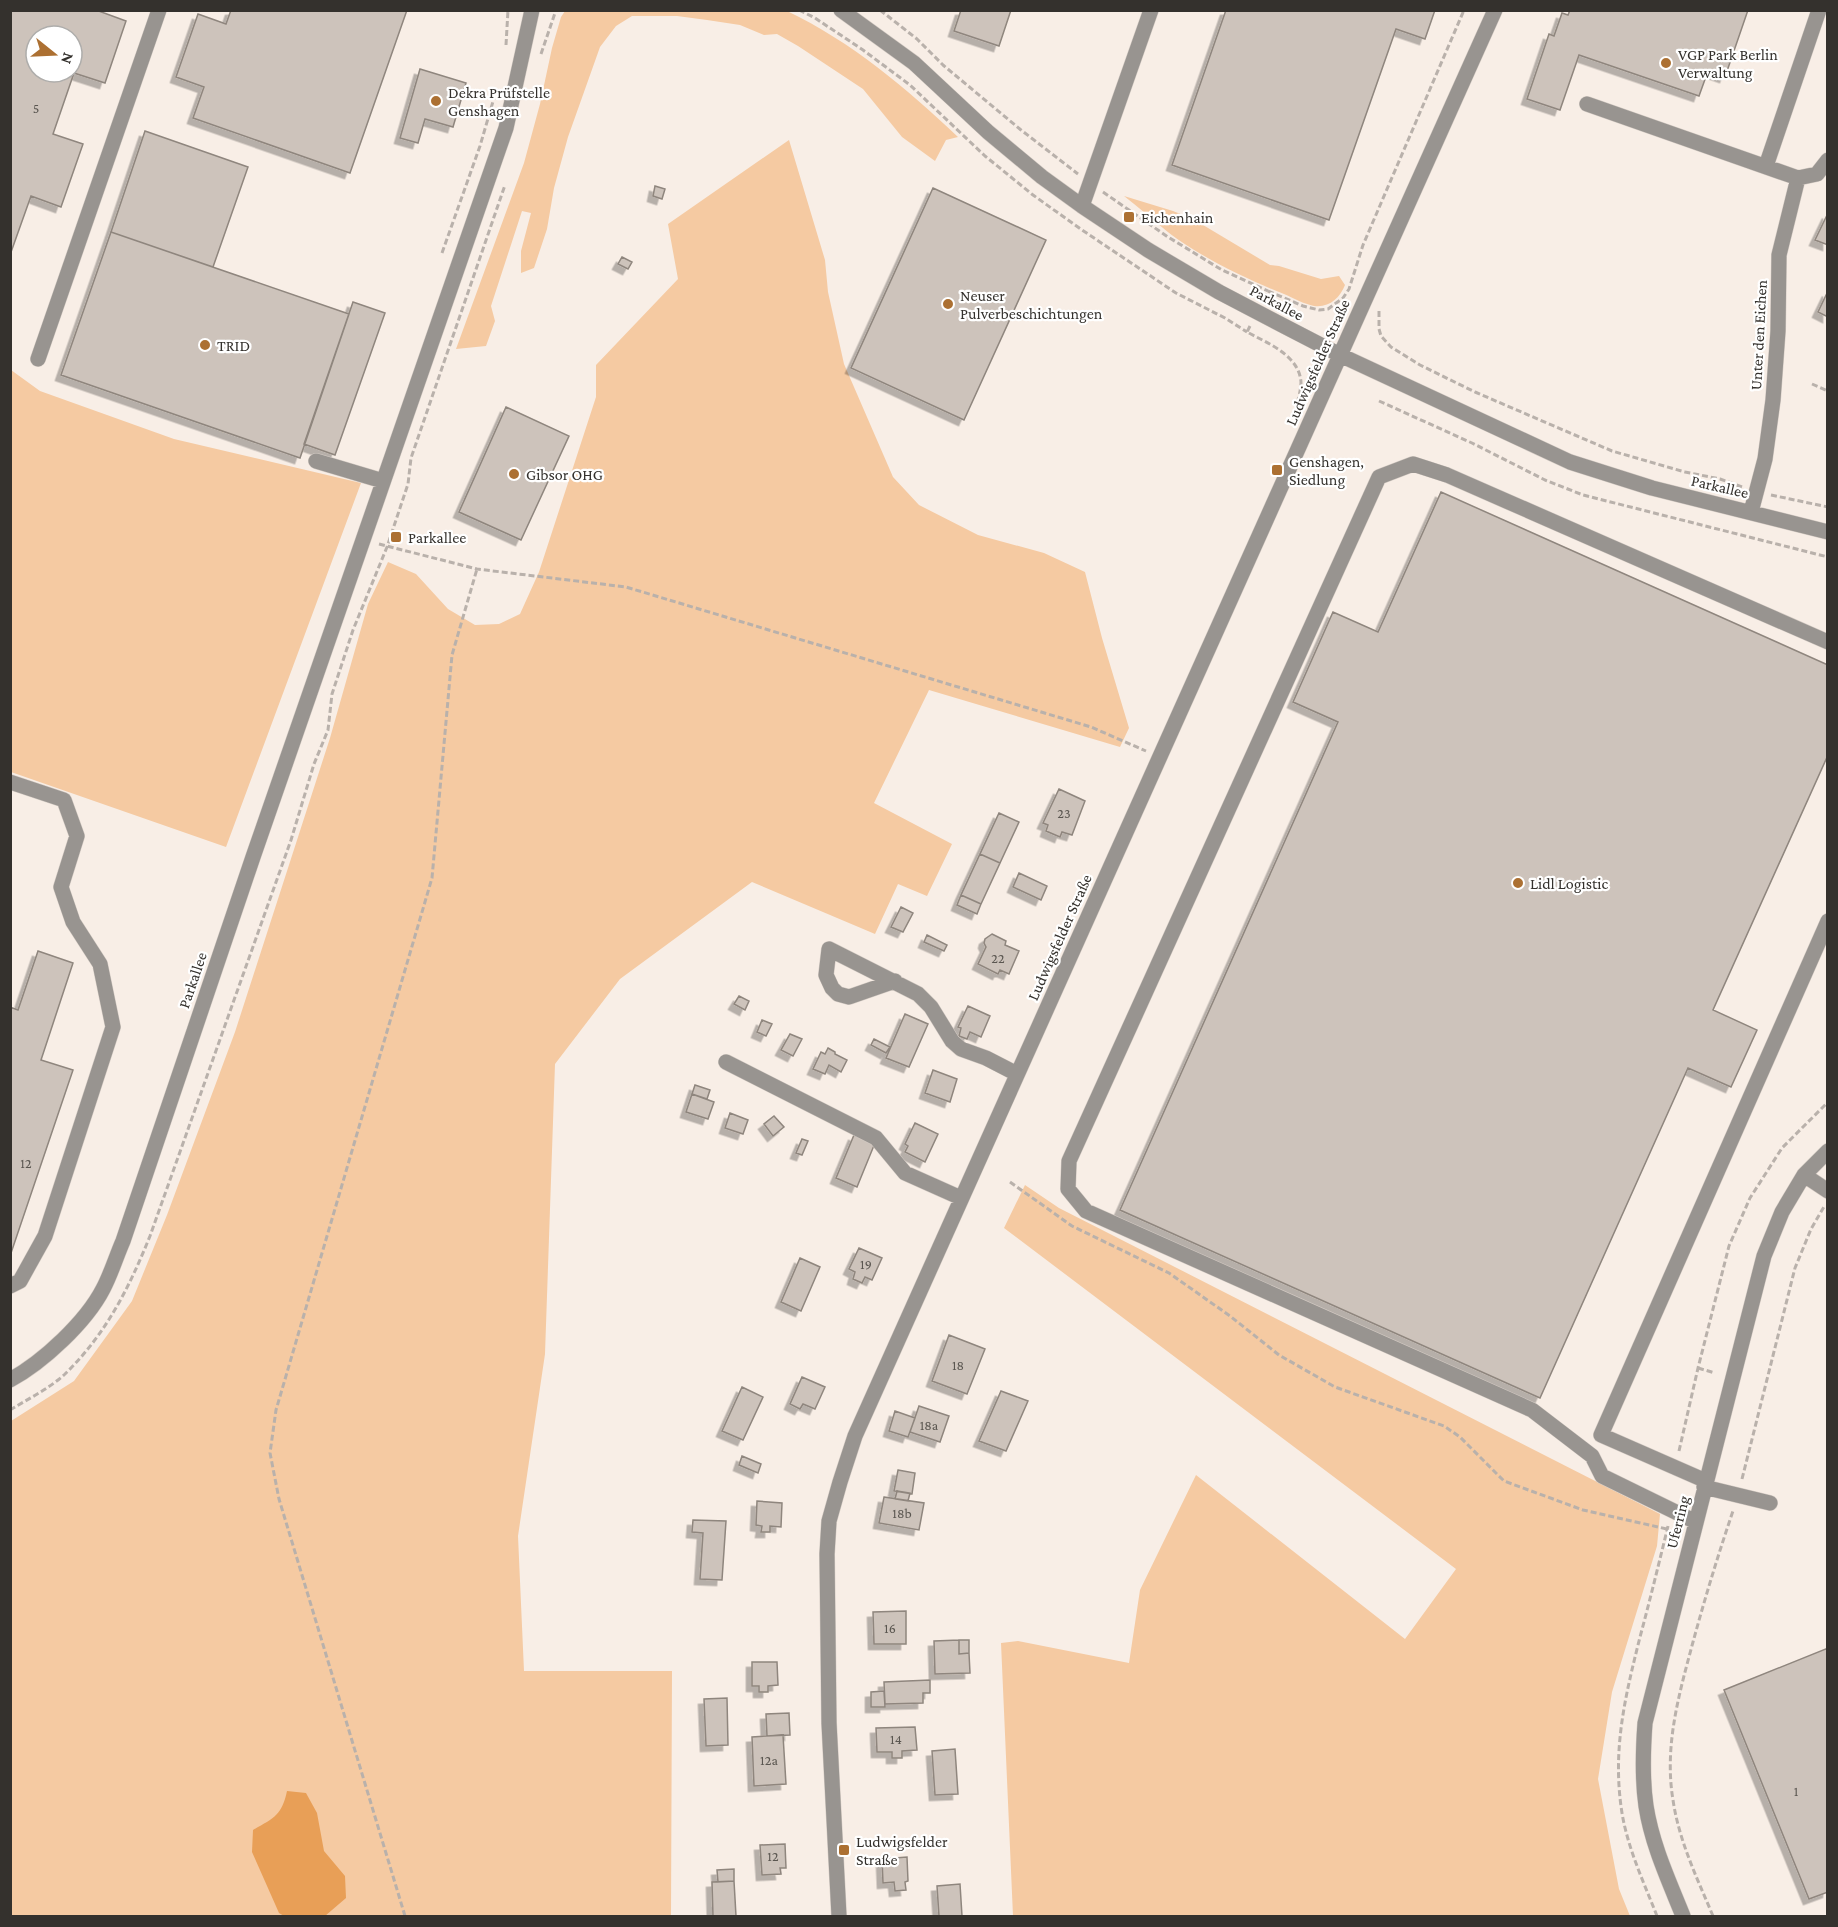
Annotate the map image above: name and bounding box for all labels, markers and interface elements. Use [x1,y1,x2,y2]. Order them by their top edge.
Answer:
north arrow [24,24,84,84]
place label: VGP Park Berlin Verwaltung [1678,46,1778,82]
text: N [58,51,78,66]
marker: VGP Park Berlin Verwaltung [1659,56,1673,70]
place label: Dekra Prüfstelle Genshagen [448,84,550,120]
marker: Dekra Prüfstelle Genshagen [429,94,443,108]
house number: 5 [33,100,39,116]
place label: Eichenhain [1141,209,1214,226]
marker: Eichenhain [1122,210,1136,224]
street label: Unter den Eichen [1747,279,1770,391]
street label: Parkallee [1247,281,1306,324]
place label: Neuser Pulverbeschichtungen [960,287,1103,323]
marker: Neuser Pulverbeschichtungen [941,297,955,311]
street label: Ludwigsfelder Straße [1282,297,1354,428]
place label: TRID [217,337,250,354]
marker: TRID [198,338,212,352]
place label: Genshagen, Siedlung [1289,453,1364,489]
marker: Genshagen, Siedlung [1270,463,1284,477]
place label: Gibsor OHG [526,466,603,483]
marker: Gibsor OHG [507,467,521,481]
street label: Parkallee [1690,472,1750,501]
place label: Parkallee [408,529,466,546]
marker: Parkallee [389,530,403,544]
house number: 23 [1057,805,1071,821]
street label: Ludwigsfelder Straße [1024,872,1096,1003]
place label: Lidl Logistic [1530,875,1608,893]
marker: Lidl Logistic [1511,876,1525,890]
street label: Parkallee [175,950,210,1010]
house number: 22 [991,950,1005,966]
house number: 12 [20,1155,32,1171]
house number: 19 [860,1256,872,1272]
house number: 18 [952,1357,964,1373]
house number: 18a [920,1417,939,1433]
street label: Uferring [1663,1494,1693,1551]
house number: 18b [892,1505,912,1521]
house number: 16 [884,1620,896,1636]
house number: 14 [890,1731,902,1747]
house number: 12a [760,1752,778,1768]
house number: 1 [1794,1783,1799,1799]
place label: Ludwigsfelder Straße [856,1833,948,1868]
marker: Ludwigsfelder Straße [837,1843,851,1857]
house number: 12 [767,1848,779,1864]

